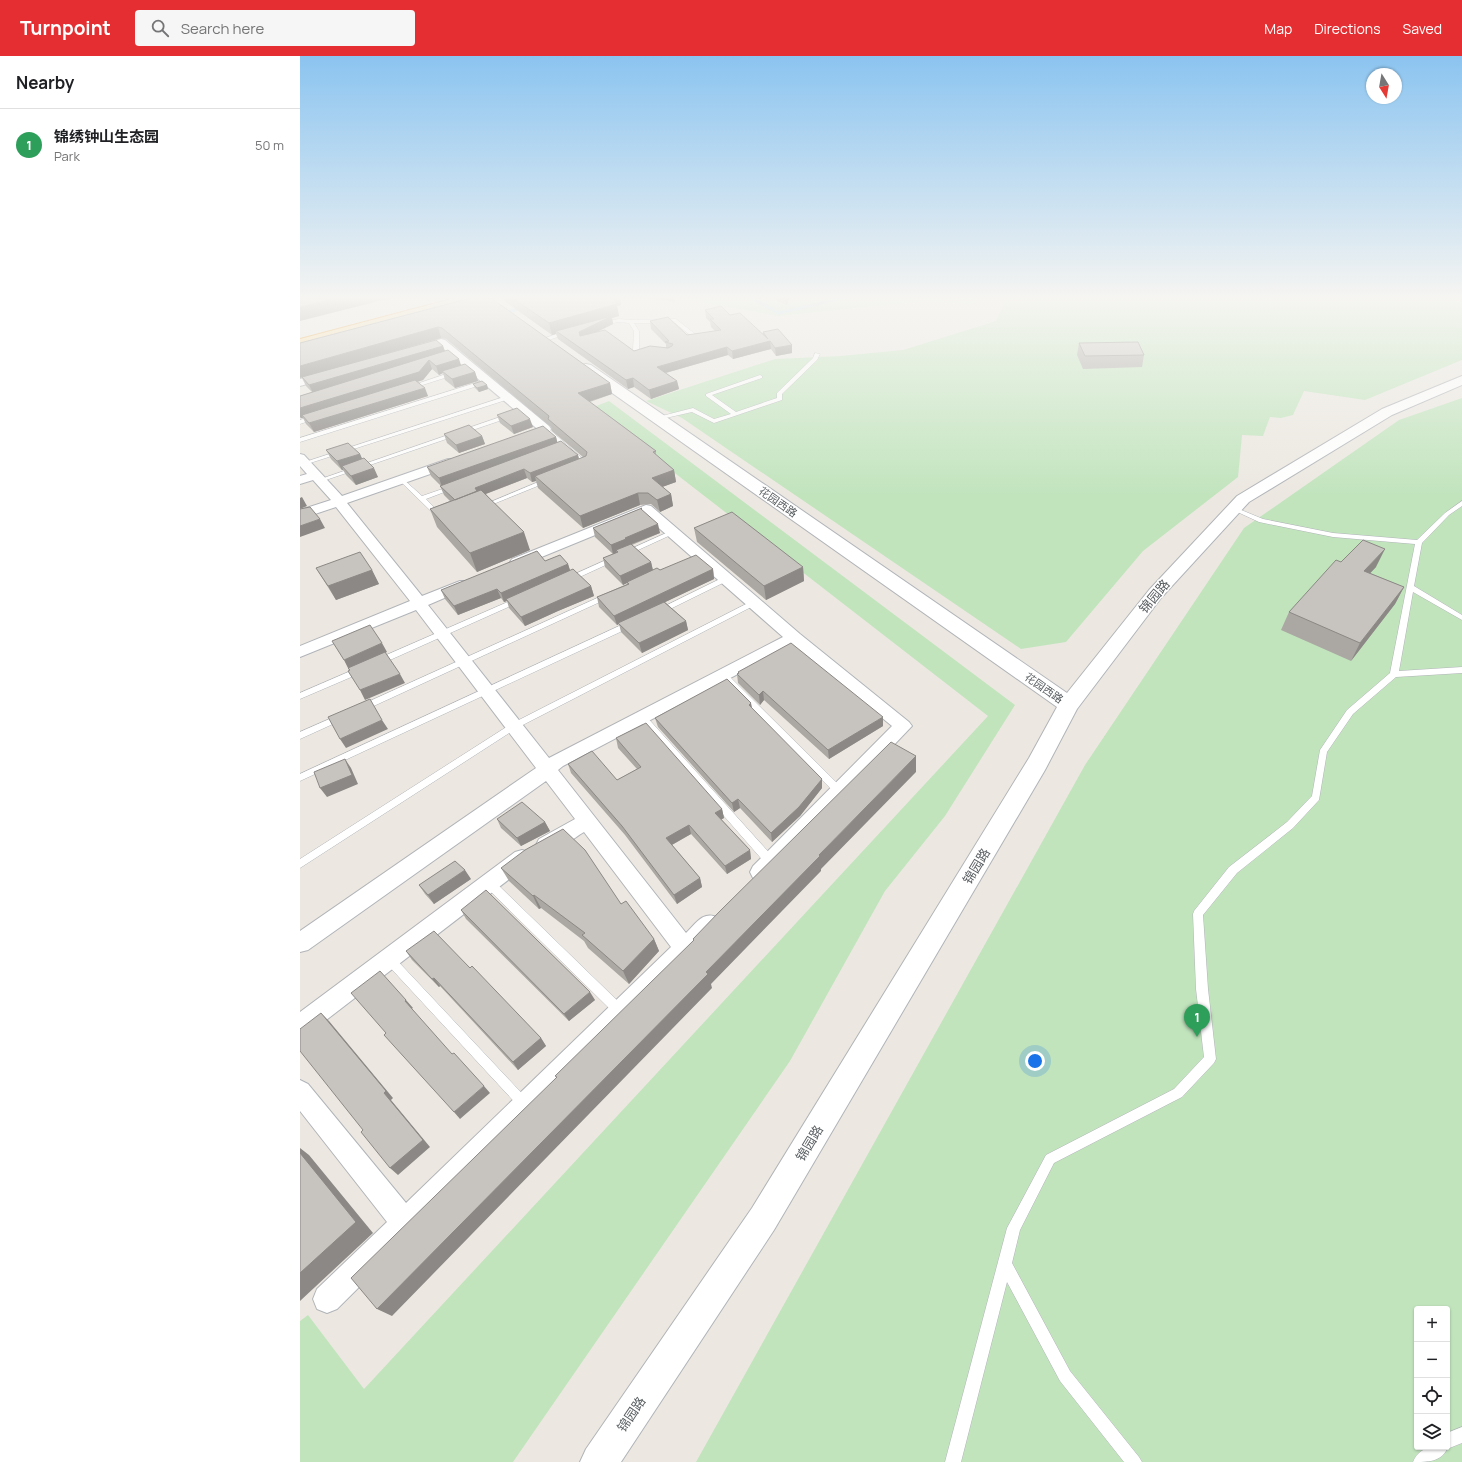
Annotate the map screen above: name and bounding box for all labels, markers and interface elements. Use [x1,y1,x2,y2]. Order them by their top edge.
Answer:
search box [135,10,415,46]
text: Turnpoint [20,15,111,41]
icon: search [149,17,171,39]
text: Search here [181,18,264,39]
text: Map [1264,19,1292,38]
text: Directions [1314,19,1381,38]
text: Saved [1403,19,1442,38]
north arrow [1366,68,1402,104]
text: Nearby [16,71,74,94]
text: 锦绣钟山生态园 [54,126,159,147]
text: 1 [26,136,32,154]
text: 50 m [255,136,284,154]
text: Park [54,147,80,165]
street label: 花园西路 [756,483,801,520]
street label: 锦园路 [1135,575,1173,617]
street label: 花园西路 [1022,669,1067,706]
street label: 锦园路 [958,845,994,887]
pin: 1 [1184,1004,1210,1037]
your location [1025,1051,1045,1071]
street label: 锦园路 [791,1122,827,1164]
map controls [1414,1306,1450,1450]
button: + [1414,1306,1450,1342]
button: − [1414,1342,1450,1378]
button: locate [1414,1378,1450,1414]
street label: 锦园路 [613,1393,649,1435]
button: layers [1414,1414,1450,1450]

